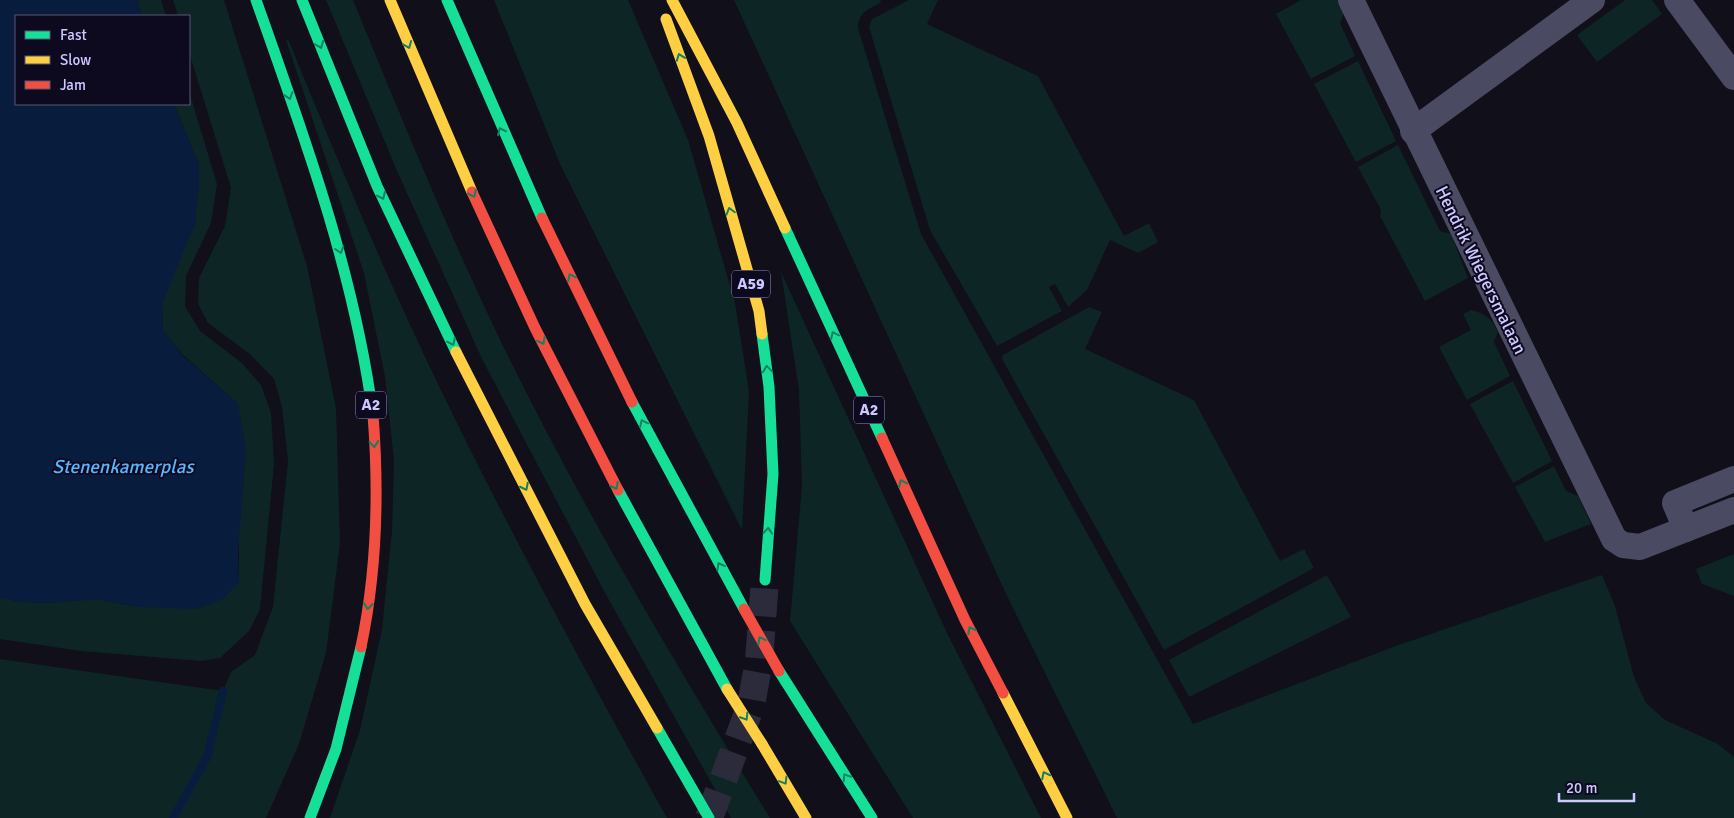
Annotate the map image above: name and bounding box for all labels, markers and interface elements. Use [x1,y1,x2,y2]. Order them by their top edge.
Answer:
legend [15,15,190,105]
text: Fast [60,26,87,44]
one-way arrow [314,40,325,49]
one-way arrow [402,40,413,49]
text: Slow [60,51,91,69]
one-way arrow [676,53,686,62]
text: Jam [60,76,86,94]
one-way arrow [283,91,293,99]
one-way arrow [497,127,508,136]
street label: Hendrik Wiegersmalaan [1431,182,1531,358]
one-way arrow [466,189,477,198]
one-way arrow [376,190,386,199]
one-way arrow [726,207,736,216]
one-way arrow [334,246,344,254]
road number: A59 [732,270,770,298]
one-way arrow [568,274,578,283]
one-way arrow [830,331,841,340]
one-way arrow [536,336,546,345]
one-way arrow [445,337,456,346]
one-way arrow [762,365,773,373]
road number: A2 [356,392,386,418]
road number: A2 [854,396,884,424]
one-way arrow [639,420,649,429]
one-way arrow [368,440,379,448]
water label: Stenenkamerplas [52,455,195,479]
one-way arrow [898,479,909,488]
one-way arrow [609,481,620,490]
one-way arrow [519,482,529,491]
one-way arrow [763,527,774,535]
one-way arrow [717,563,727,572]
one-way arrow [363,602,374,610]
one-way arrow [967,626,977,635]
one-way arrow [758,637,768,646]
one-way arrow [738,711,748,720]
scale bar [1559,770,1634,802]
one-way arrow [1041,771,1051,780]
one-way arrow [842,773,852,782]
one-way arrow [777,776,787,785]
text: 20 m [1566,779,1597,797]

